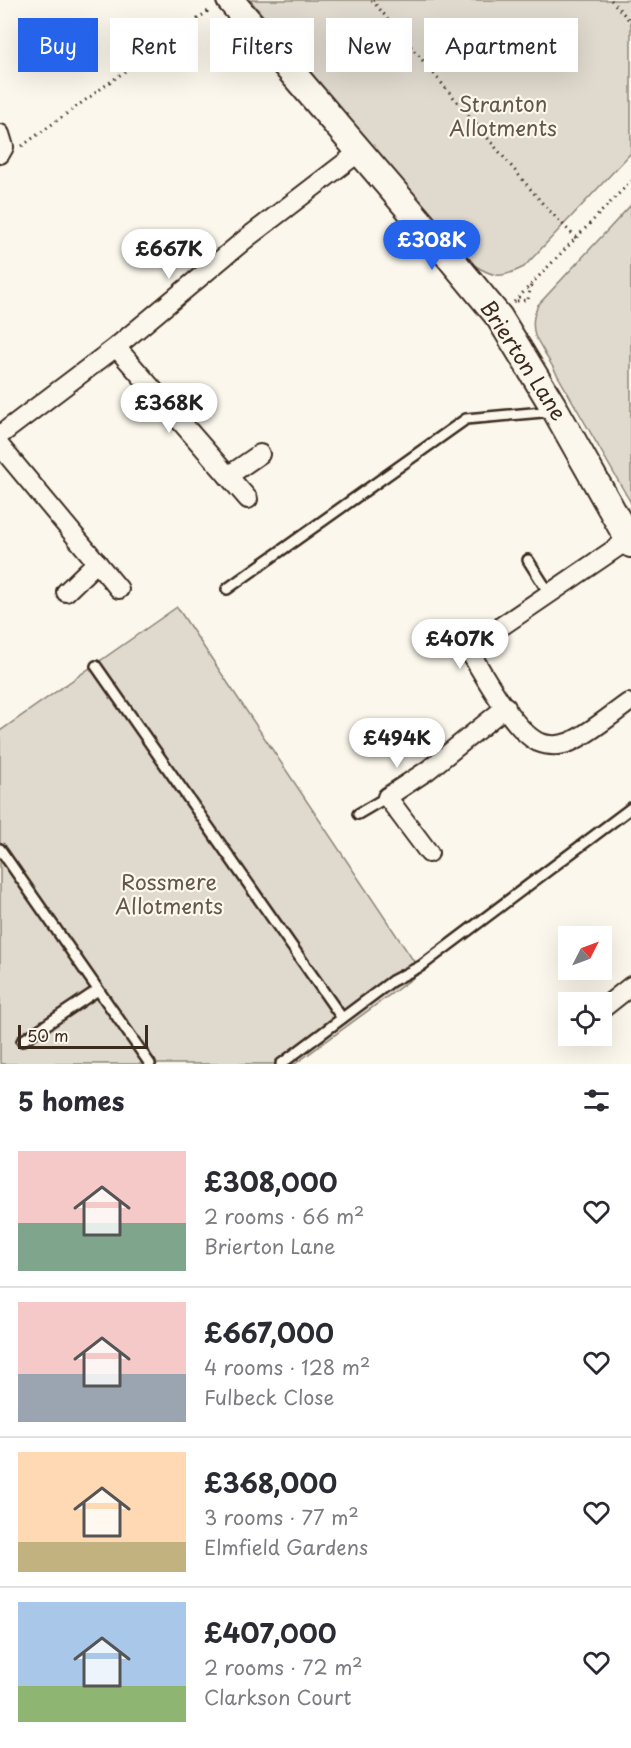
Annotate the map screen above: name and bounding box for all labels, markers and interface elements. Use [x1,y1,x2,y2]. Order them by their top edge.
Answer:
chip: Buy [18,18,98,72]
chip: Rent [110,18,198,72]
chip: Filters [210,18,314,72]
chip: New [326,18,412,72]
chip: Apartment [424,18,578,72]
park label: Stranton Allotments [449,87,557,143]
pin: £308K [390,220,474,271]
text: £308K [397,224,467,254]
pin: £667K [127,229,211,280]
text: £667K [135,233,203,263]
street label: Brierton Lane [474,293,576,427]
pin: £368K [127,383,211,434]
text: £368K [135,387,203,417]
pin: £407K [418,619,502,670]
text: £407K [426,623,494,653]
pin: £494K [355,718,439,769]
text: £494K [363,722,431,752]
park label: Rossmere Allotments [115,865,223,921]
north arrow [558,926,612,980]
map controls [558,926,612,1046]
button: locate [558,992,612,1046]
scale bar [18,1022,148,1050]
text: 50 m [27,1023,68,1047]
text: 5 homes [18,1081,124,1120]
icon: filters [580,1084,613,1117]
text: £308,000 [204,1162,338,1201]
icon: home [66,1175,138,1247]
icon: heart [580,1195,613,1228]
text: 2 rooms · 66 m² [204,1201,364,1231]
text: Brierton Lane [204,1231,335,1261]
text: £667,000 [204,1313,334,1352]
icon: home [66,1326,138,1398]
icon: heart [580,1346,613,1379]
text: 4 rooms · 128 m² [204,1352,370,1382]
text: Fulbeck Close [204,1382,334,1412]
text: £368,000 [204,1463,337,1502]
icon: home [66,1476,138,1548]
icon: heart [580,1496,613,1529]
text: 3 rooms · 77 m² [204,1502,359,1532]
text: Elmfield Gardens [204,1532,368,1562]
text: £407,000 [204,1613,336,1652]
icon: home [66,1626,138,1698]
icon: heart [580,1646,613,1679]
text: 2 rooms · 72 m² [204,1652,363,1682]
text: Clarkson Court [204,1682,352,1712]

